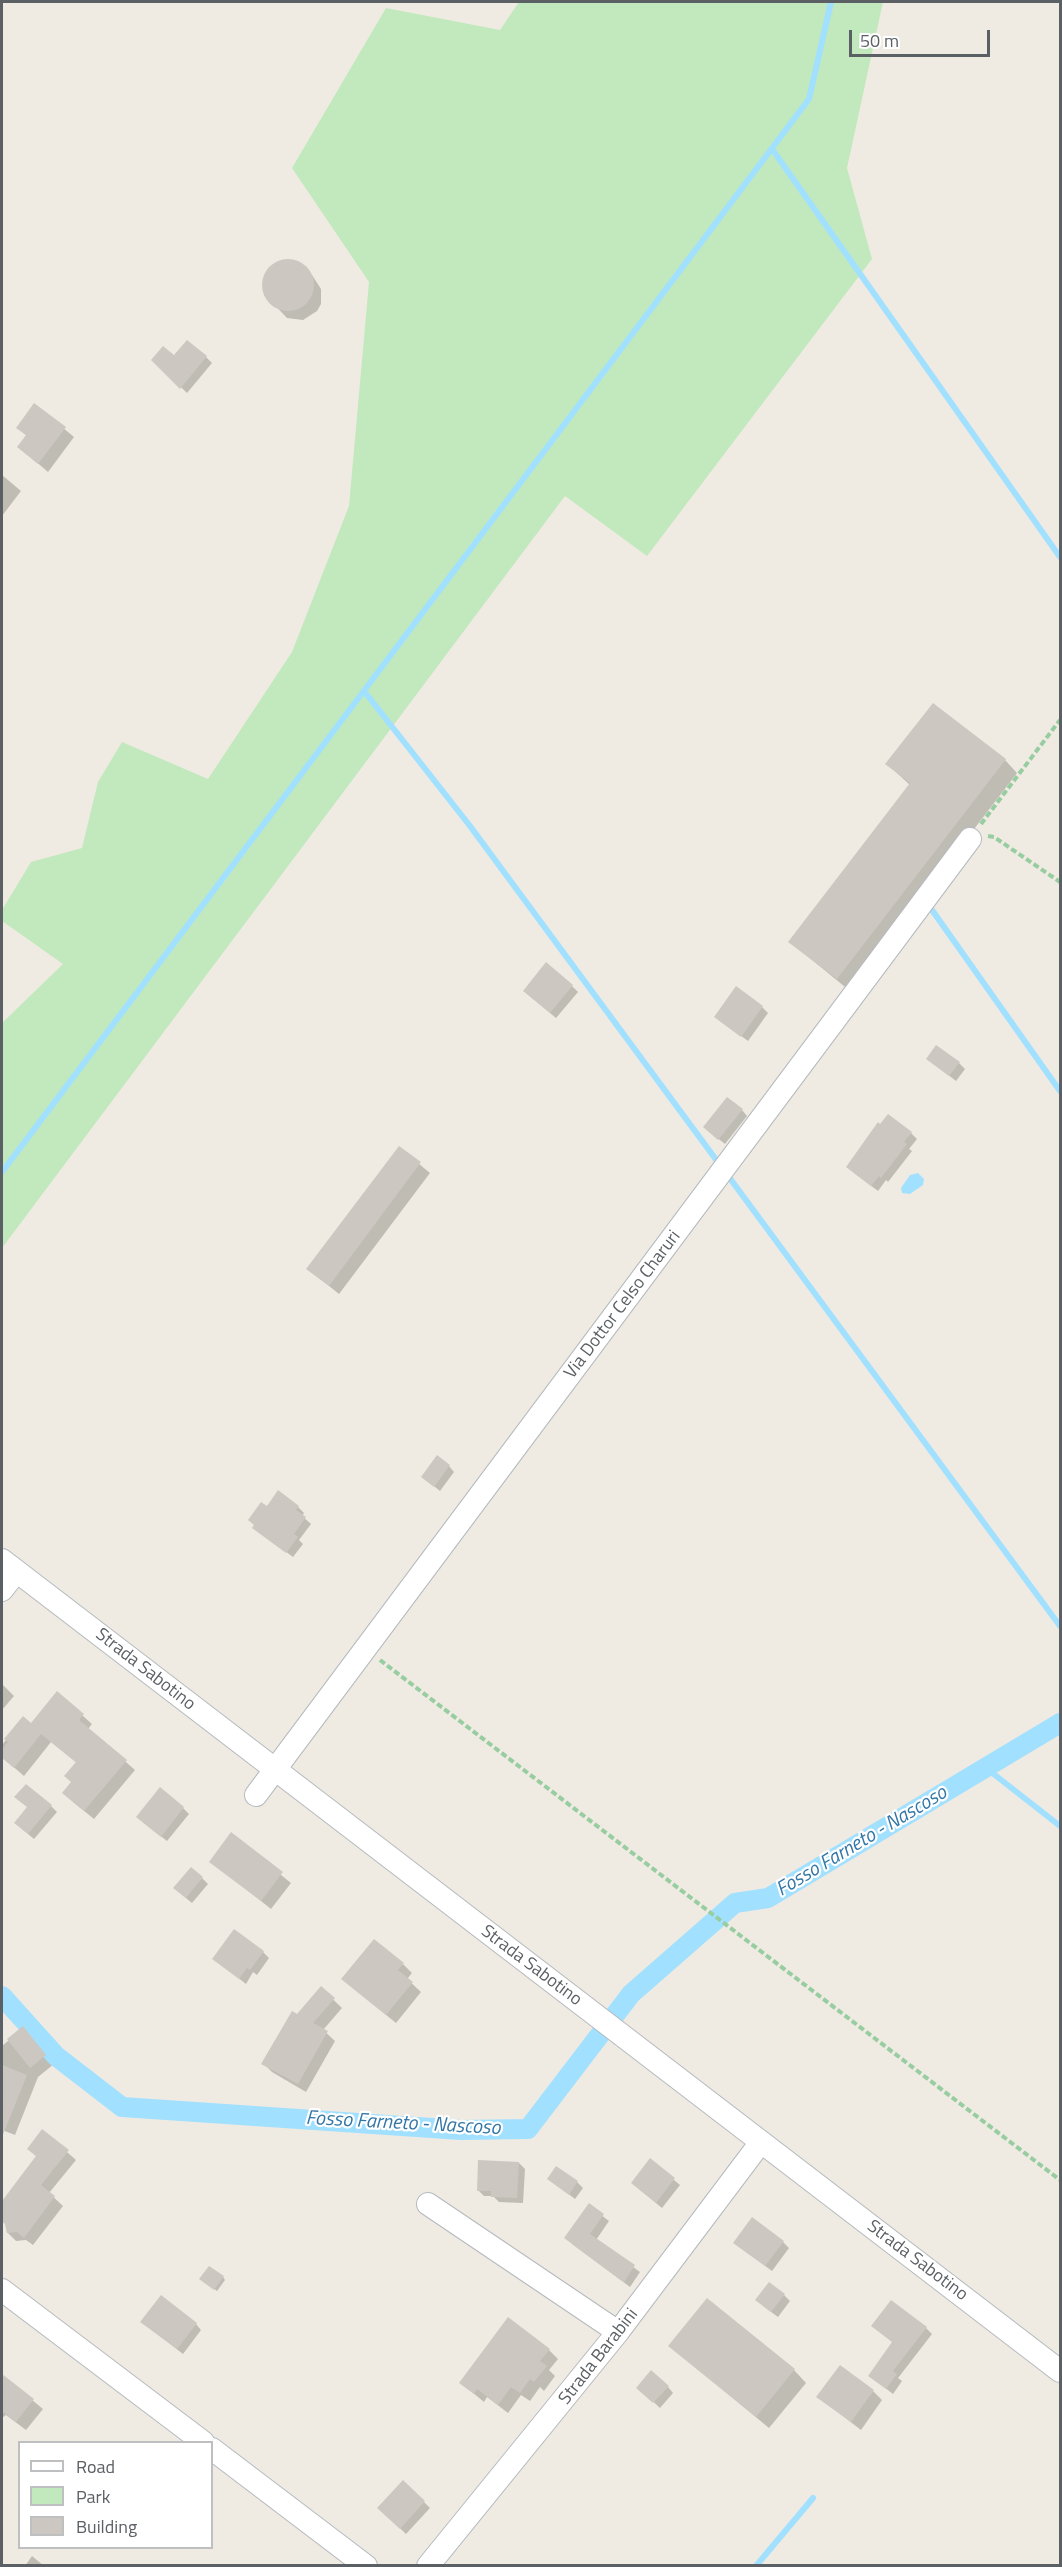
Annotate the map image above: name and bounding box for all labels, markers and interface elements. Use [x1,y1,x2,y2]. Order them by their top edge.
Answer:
scale bar [852,18,993,56]
text: 50 m [860,27,899,54]
street label: Via Dottor Celso Charuri [560,1227,686,1383]
street label: Strada Sabotino [91,1624,199,1716]
water label: Fosso Farneto - Nascoso [772,1782,952,1902]
street label: Strada Sabotino [476,1921,586,2011]
water label: Fosso Farneto - Nascoso [305,2107,501,2141]
street label: Strada Sabotino [862,2216,972,2306]
street label: Strada Barabini [555,2305,643,2409]
legend [18,2441,213,2549]
text: Road [76,2453,115,2480]
text: Park [76,2483,110,2510]
text: Building [76,2513,137,2540]

